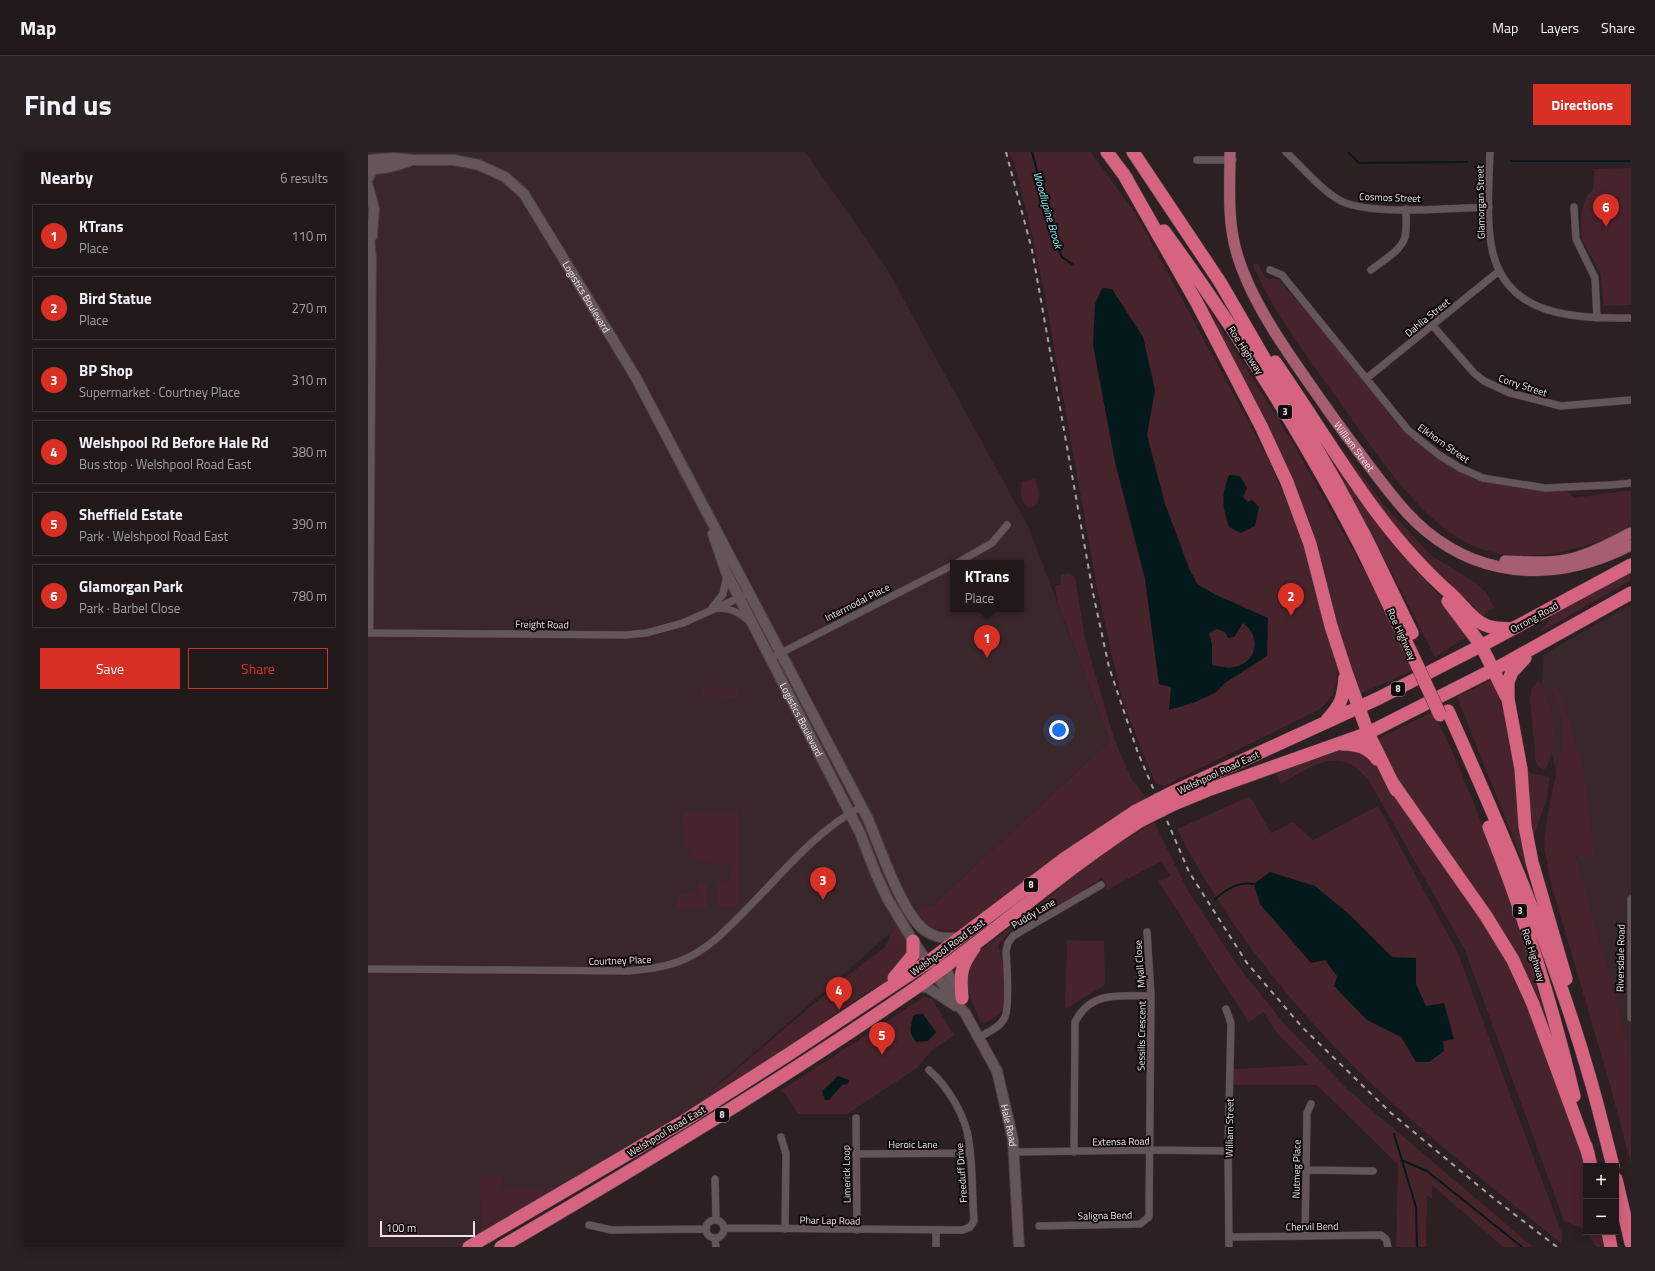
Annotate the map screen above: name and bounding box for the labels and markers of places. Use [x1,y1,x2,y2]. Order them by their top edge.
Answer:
pin: 6 [1593,194,1619,227]
pin: 2 [1278,583,1304,616]
pin: 1 [974,625,1000,658]
pin: 3 [810,867,836,900]
pin: 4 [826,977,852,1010]
pin: 5 [869,1022,895,1055]

